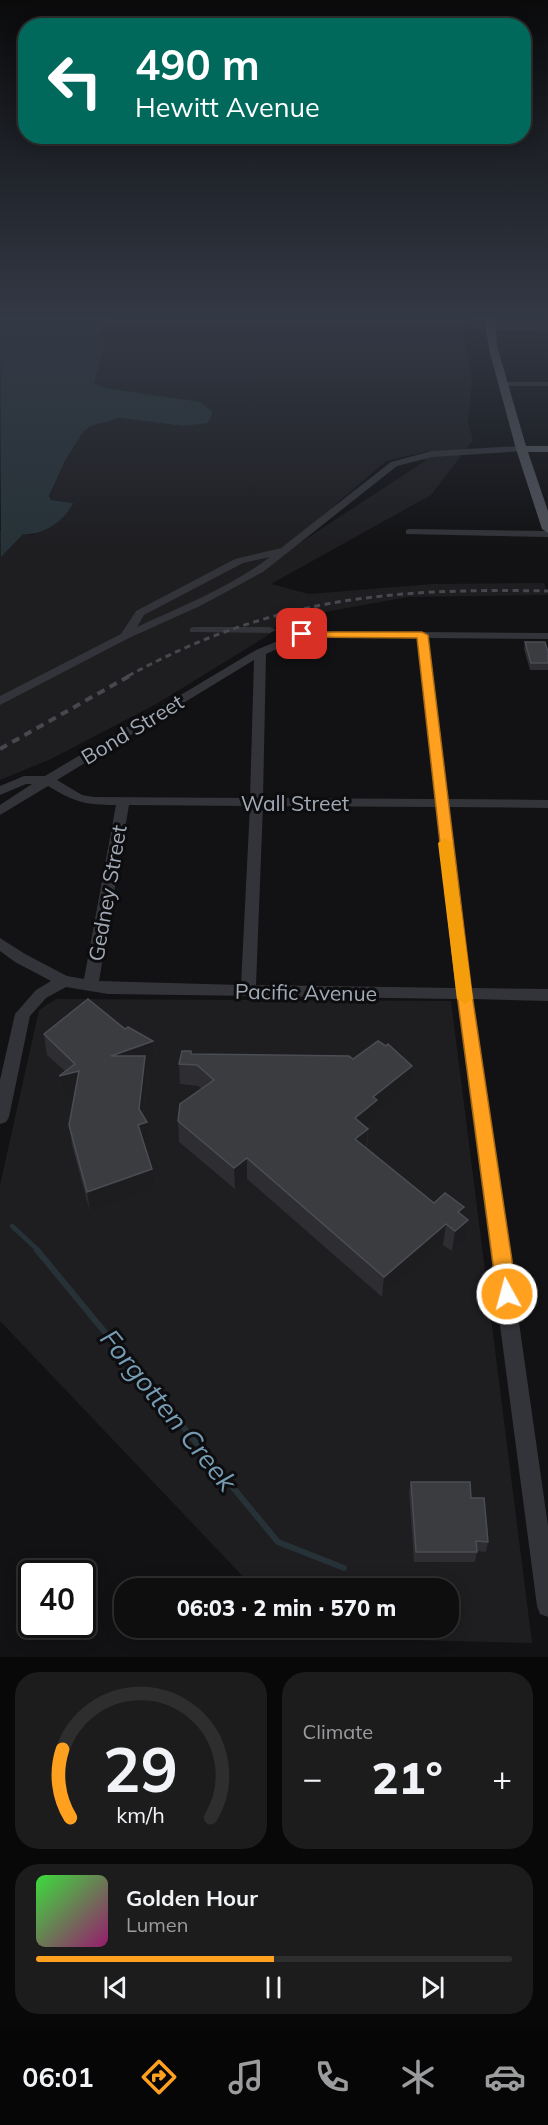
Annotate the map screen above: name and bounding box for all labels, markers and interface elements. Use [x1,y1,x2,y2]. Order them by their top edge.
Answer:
text: 490 m [135,38,260,91]
icon: left [36,42,114,120]
text: Hewitt Avenue [135,90,320,124]
pin [276,608,327,659]
icon: arrive [285,617,318,650]
street label: Bond Street [76,688,188,770]
street label: Wall Street [241,790,349,816]
street label: Gedney Street [82,823,132,963]
street label: Pacific Avenue [235,978,377,1006]
position arrow [475,1262,539,1326]
water label: Forgotten Creek [93,1322,245,1499]
speed limit sign: 40 [18,1560,96,1638]
text: 06:03 · 2 min · 570 m [177,1594,396,1622]
text: Climate [303,1719,373,1744]
text: 29 [103,1729,178,1808]
text: 21° [372,1749,443,1805]
text: − [303,1757,322,1798]
text: + [492,1757,512,1798]
text: km/h [116,1801,165,1828]
text: Golden Hour [126,1884,258,1912]
text: Lumen [126,1912,188,1937]
icon: previous [99,1971,132,2004]
icon: pause [257,1971,290,2004]
icon: next [416,1971,449,2004]
icon: directions [138,2056,180,2098]
icon: music [225,2056,267,2098]
icon: phone [311,2056,353,2098]
icon: climate [397,2056,439,2098]
icon: car [484,2056,526,2098]
text: 06:01 [22,2060,94,2094]

